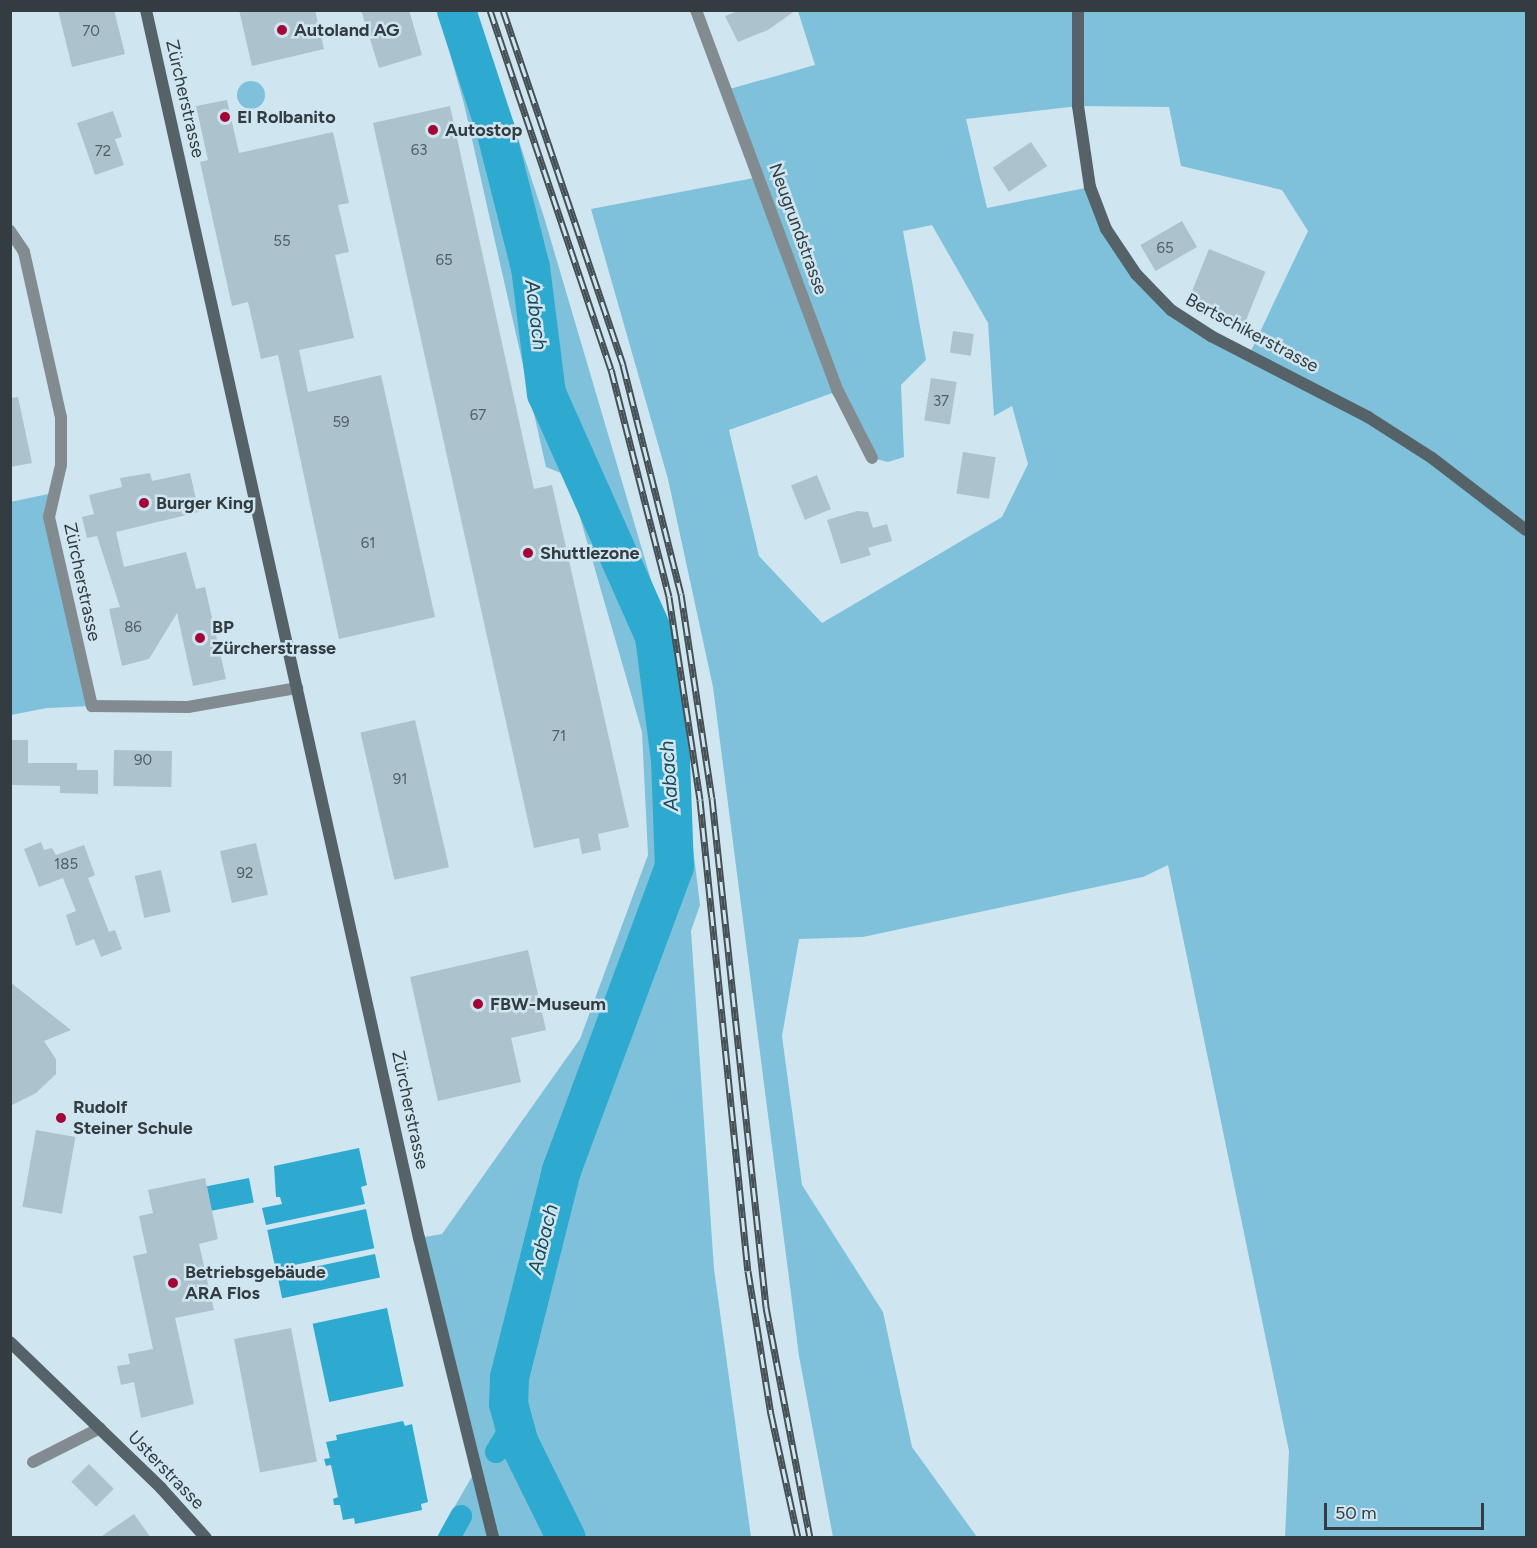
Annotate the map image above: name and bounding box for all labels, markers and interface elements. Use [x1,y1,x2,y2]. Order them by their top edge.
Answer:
place label: Autoland AG [294,19,399,41]
house number: 70 [82,23,100,41]
marker: Autoland AG [275,23,289,37]
street label: Zürcherstrasse [161,38,209,160]
place label: El Rolbanito [237,106,336,128]
marker: El Rolbanito [218,110,232,124]
place label: Autostop [445,119,522,141]
marker: Autostop [426,123,440,137]
house number: 63 [411,142,427,160]
house number: 72 [95,143,111,161]
street label: Neugrundstrasse [764,160,832,298]
house number: 55 [273,233,291,251]
house number: 65 [1156,240,1174,258]
house number: 65 [435,252,453,270]
water label: Aabach [520,278,552,352]
street label: Bertschikerstrasse [1182,289,1322,377]
house number: 37 [933,393,949,411]
house number: 67 [470,407,486,425]
house number: 59 [332,414,350,432]
place label: Burger King [156,492,254,514]
marker: Burger King [137,496,151,510]
street label: Zürcherstrasse [59,521,105,643]
house number: 61 [361,535,375,553]
place label: Shuttlezone [540,542,640,564]
marker: Shuttlezone [521,546,535,560]
place label: BP Zürcherstrasse [212,617,336,660]
house number: 86 [124,619,142,637]
marker: BP Zürcherstrasse [193,631,207,645]
house number: 71 [552,728,566,746]
water label: Aabach [655,740,683,812]
house number: 90 [134,752,152,770]
house number: 91 [393,771,407,789]
house number: 185 [54,856,78,874]
house number: 92 [237,865,253,883]
place label: FBW-Museum [490,993,606,1015]
marker: FBW-Museum [471,997,485,1011]
street label: Zürcherstrasse [387,1049,433,1171]
place label: Rudolf Steiner Schule [73,1097,193,1140]
marker: Rudolf Steiner Schule [54,1111,68,1125]
water label: Aabach [523,1202,563,1276]
place label: Betriebsgebäude ARA Flos [185,1262,326,1304]
marker: Betriebsgebäude ARA Flos [166,1276,180,1290]
street label: Usterstrasse [123,1426,209,1514]
scale bar [1327,1491,1488,1529]
text: 50 m [1335,1502,1377,1524]

